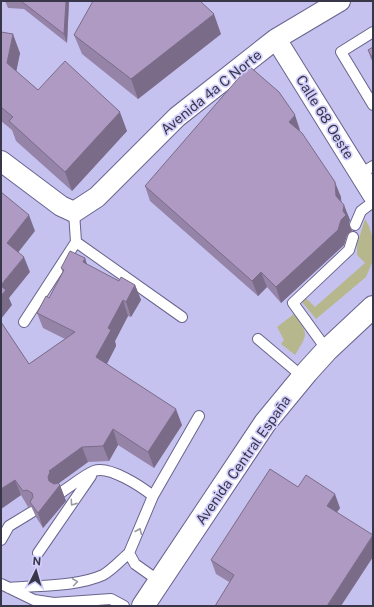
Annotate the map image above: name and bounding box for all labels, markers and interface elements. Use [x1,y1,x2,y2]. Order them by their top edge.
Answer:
street label: Avenida 4a C Norte [157,46,265,137]
street label: Calle 68 Oeste [293,72,357,162]
street label: Avenida Central España [192,392,294,528]
one-way arrow [71,498,78,505]
one-way arrow [134,527,142,535]
north arrow [16,551,56,591]
text: N [32,555,42,567]
one-way arrow [72,578,78,587]

